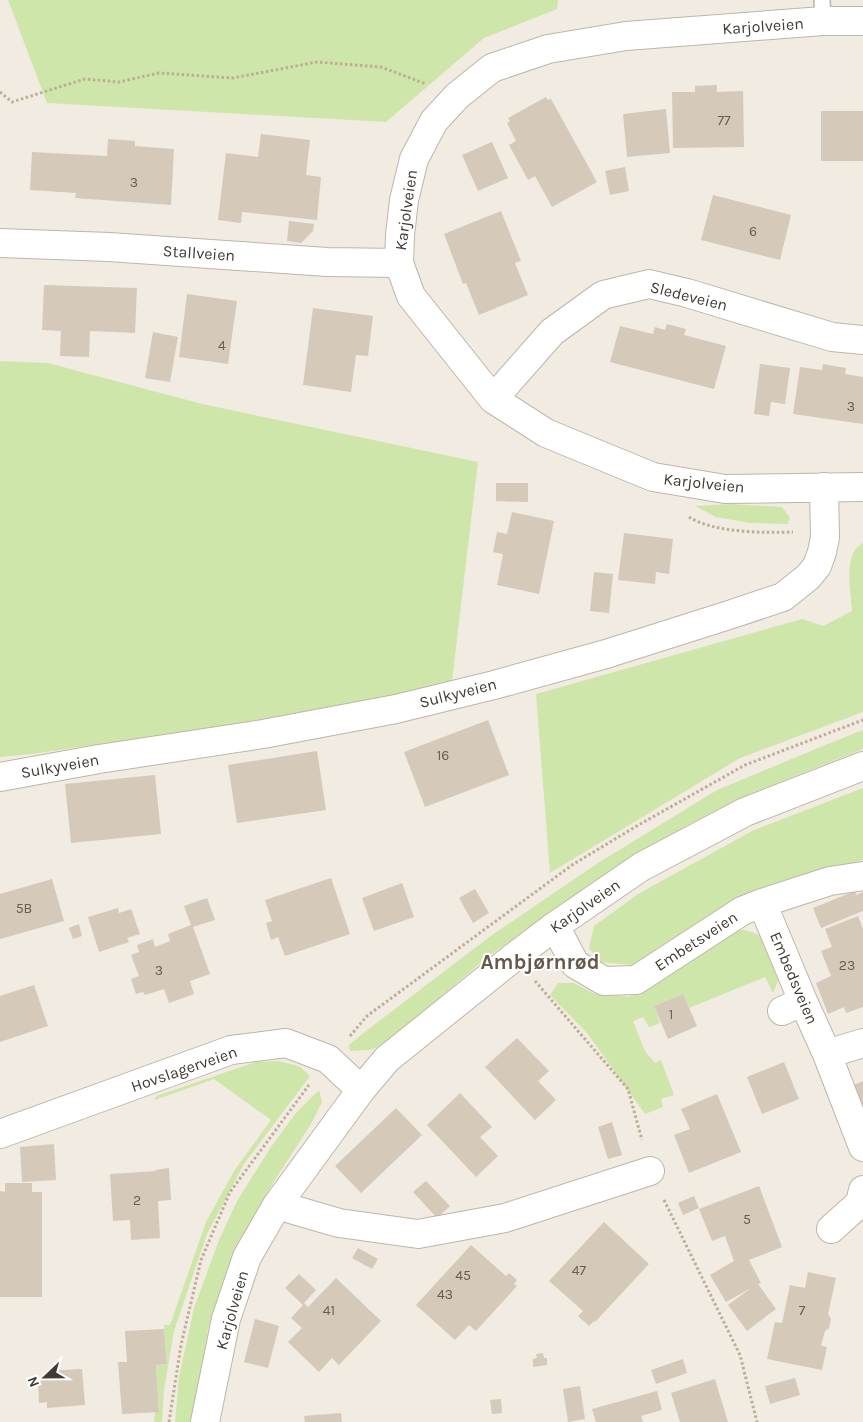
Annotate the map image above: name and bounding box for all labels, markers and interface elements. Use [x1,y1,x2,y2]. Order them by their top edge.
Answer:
street label: Karjolveien [722,14,804,38]
house number: 77 [717,112,731,129]
street label: Karjolveien [391,168,421,252]
house number: 3 [130,174,138,191]
house number: 6 [749,223,757,240]
street label: Stallveien [162,241,236,265]
street label: Sledeveien [648,277,730,315]
house number: 4 [218,337,226,354]
house number: 3 [847,398,855,415]
street label: Karjolveien [663,469,745,497]
street label: Sulkyveien [417,674,499,712]
house number: 16 [437,747,449,764]
street label: Sulkyveien [19,750,101,782]
street label: Karjolveien [546,875,624,937]
house number: 5B [16,900,32,917]
street label: Embetsveien [651,907,741,975]
street label: Embedsveien [766,929,822,1027]
district label: Ambjørnrød [480,950,600,974]
house number: 23 [839,957,855,974]
house number: 3 [155,962,163,979]
house number: 1 [669,1006,673,1023]
street label: Hovslagerveien [128,1042,240,1096]
house number: 2 [133,1192,141,1209]
house number: 5 [743,1211,751,1228]
house number: 47 [572,1262,587,1279]
house number: 45 [455,1267,471,1284]
street label: Karjolveien [212,1268,252,1352]
house number: 43 [437,1286,453,1303]
house number: 41 [323,1302,335,1319]
house number: 7 [799,1302,806,1319]
north arrow [20,1352,70,1402]
text: N [24,1374,43,1390]

